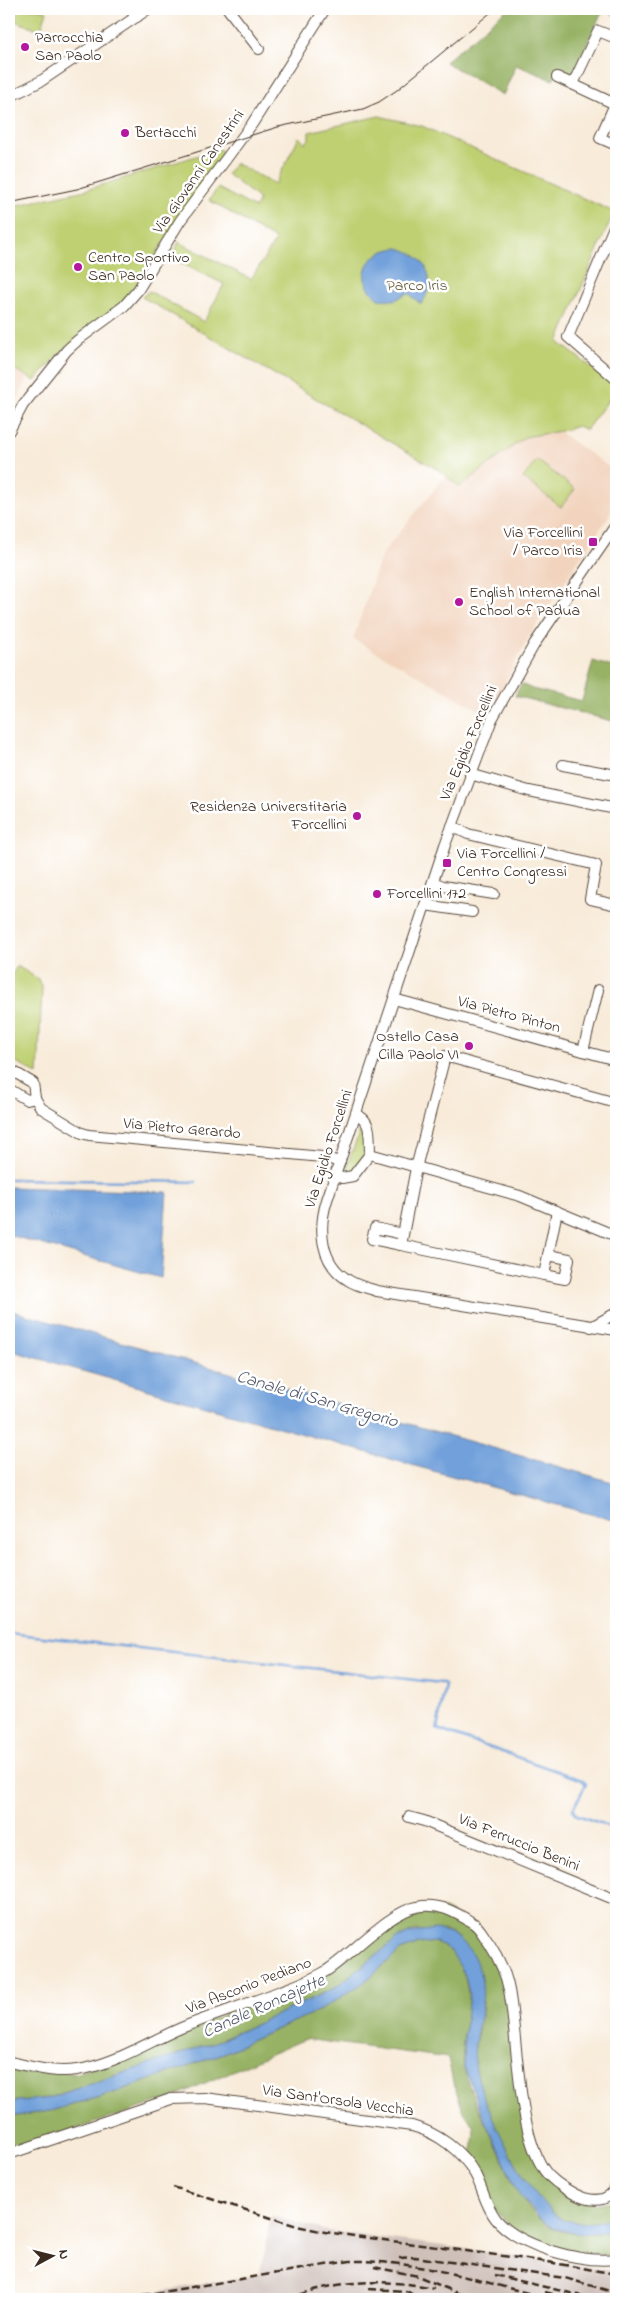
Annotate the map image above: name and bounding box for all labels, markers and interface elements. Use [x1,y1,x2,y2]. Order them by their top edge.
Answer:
place label: Parrocchia San Paolo [35,26,104,68]
marker: Parrocchia San Paolo [19,41,31,53]
street label: Via Giovanni Canestrini [146,105,251,240]
place label: Bertacchi [134,121,197,145]
marker: Bertacchi [119,127,131,139]
place label: Centro Sportivo San Paolo [88,246,190,288]
marker: Centro Sportivo San Paolo [72,261,84,273]
park label: Parco Iris [386,274,448,298]
place label: Via Forcellini / Parco Iris [503,521,583,563]
marker: Via Forcellini / Parco Iris [587,536,599,548]
place label: English International School of Padua [469,581,600,623]
marker: English International School of Padua [453,596,465,608]
street label: Via Egidio Forcellini [433,681,504,805]
place label: Residenza Universtitaria Forcellini [190,795,347,837]
marker: Residenza Universtitaria Forcellini [351,810,363,822]
place label: Via Forcellini / Centro Congressi [456,842,567,884]
marker: Via Forcellini / Centro Congressi [441,857,453,869]
place label: Forcellini 172 [386,882,466,906]
marker: Forcellini 172 [371,888,383,900]
street label: Via Pietro Pinton [454,989,563,1040]
place label: Ostello Casa Cilla Paolo VI [376,1025,459,1067]
marker: Ostello Casa Cilla Paolo VI [463,1040,475,1052]
street label: Via Egidio Forcellini [298,1087,360,1212]
street label: Via Pietro Gerardo [121,1112,242,1146]
water label: Canale di San Gregorio [233,1365,401,1436]
street label: Via Ferruccio Benini [454,1807,584,1878]
street label: Via Asconio Pediano [182,1951,315,2021]
water label: Canale Roncajette [199,1968,330,2046]
street label: Via Sant'Orsola Vecchia [260,2078,415,2123]
north arrow [28,2230,78,2280]
text: N [52,2249,74,2261]

